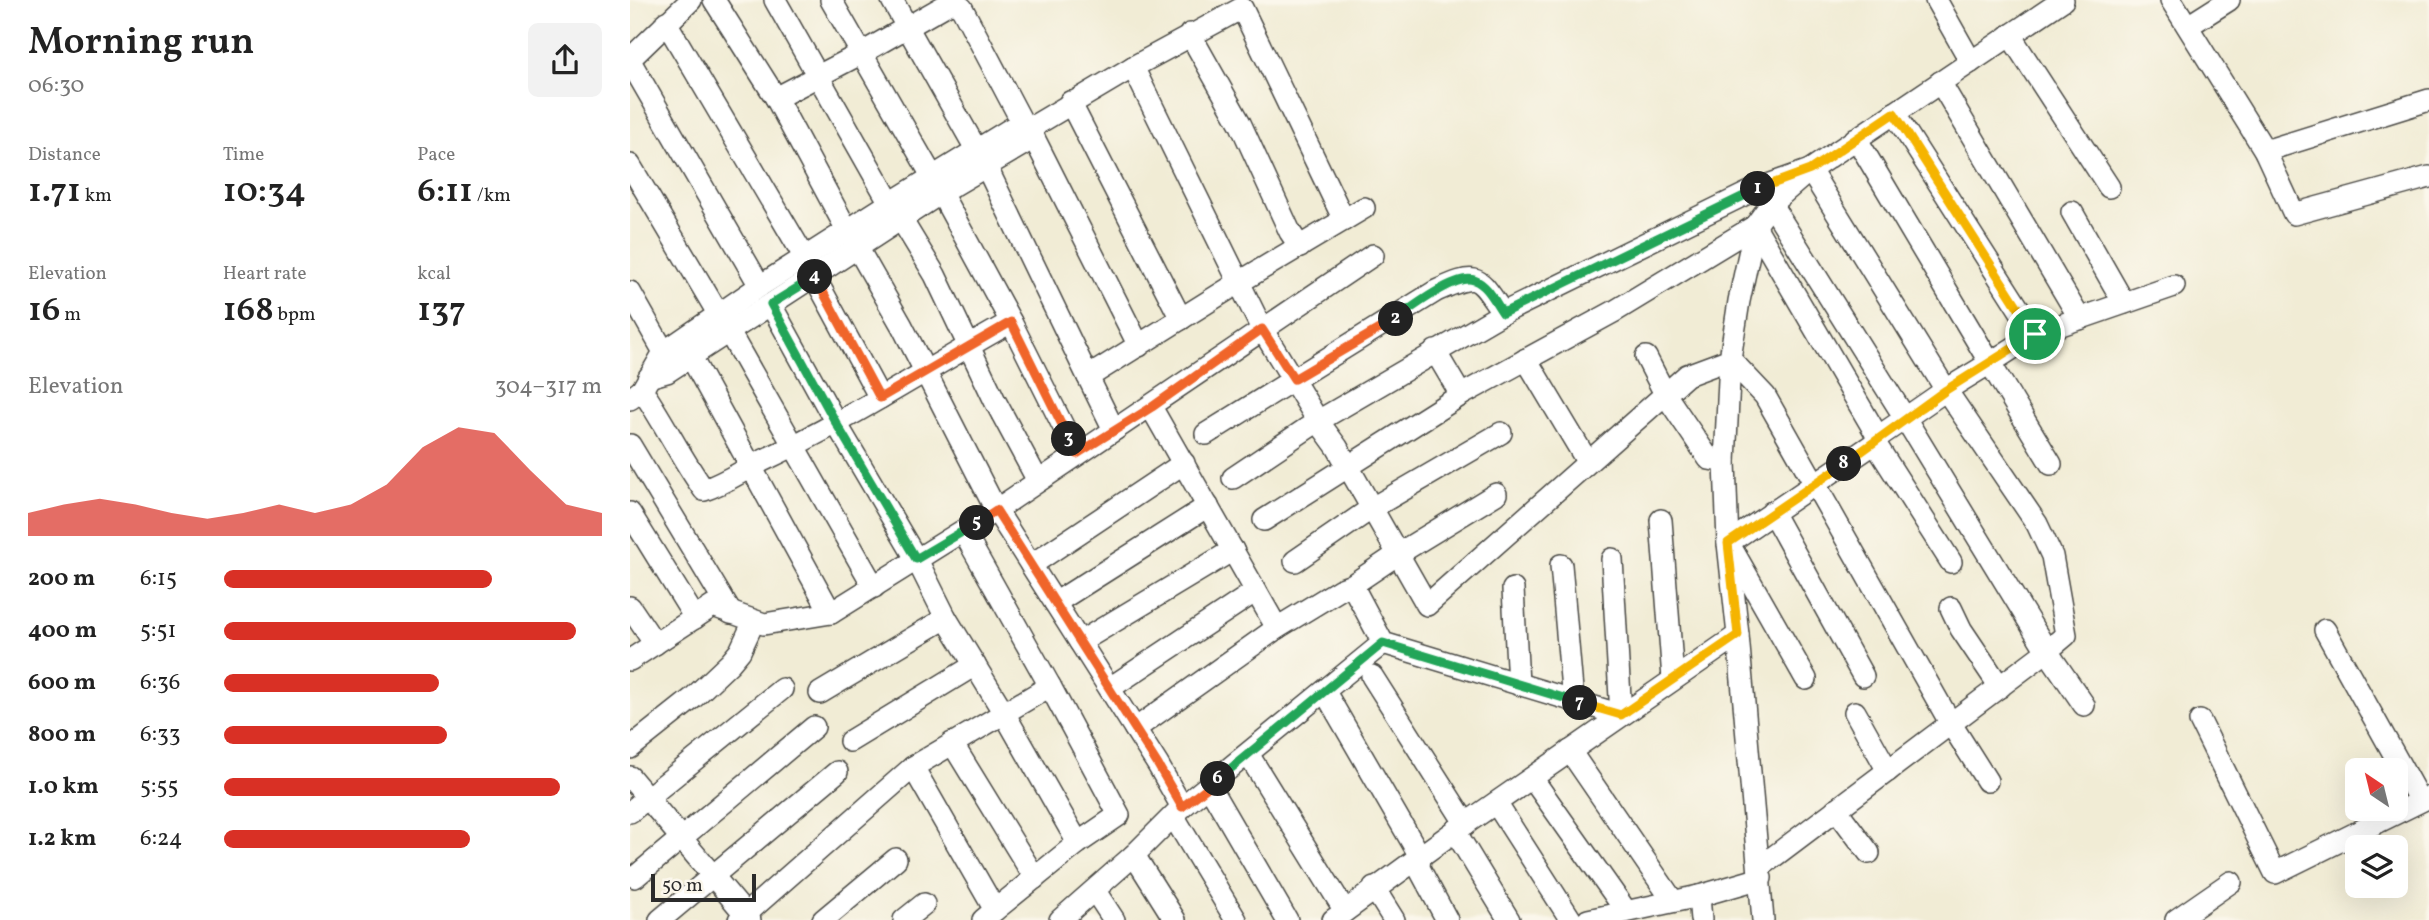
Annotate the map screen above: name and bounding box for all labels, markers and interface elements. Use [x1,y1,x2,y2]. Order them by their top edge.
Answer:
text: Morning run [28,17,254,70]
button: share [528,23,602,97]
text: 06:30 [28,70,84,102]
text: Distance [28,142,101,168]
text: Time [223,142,264,168]
text: Pace [417,142,455,168]
text: 1.71 [28,168,81,216]
text: 10:34 [223,168,306,216]
text: 6:11 [417,168,473,216]
pin: 1 [1740,172,1776,206]
text: 1 [1754,175,1761,201]
text: km [81,183,112,209]
text: /km [473,183,511,209]
pin: 4 [798,260,832,294]
text: Elevation [28,261,107,287]
text: Heart rate [223,261,307,287]
text: kcal [417,261,451,287]
text: 4 [809,263,820,289]
text: 16 [28,287,60,335]
text: 168 [223,287,274,335]
text: 137 [417,287,466,335]
text: m [60,302,81,328]
text: bpm [274,302,316,328]
pin: 2 [1378,302,1414,336]
pin [2005,304,2065,364]
text: 2 [1391,305,1400,331]
icon: arrive [2016,315,2054,353]
text: Elevation [28,371,124,403]
text: 304–317 m [495,371,602,403]
pin: 3 [1052,422,1087,457]
text: 3 [1064,425,1073,451]
pin: 8 [1826,447,1862,482]
text: 8 [1838,450,1849,476]
pin: 5 [960,505,994,540]
text: 5 [972,509,981,535]
text: 200 m [28,563,95,595]
text: 6:15 [140,563,177,595]
text: 400 m [28,615,97,647]
text: 5:51 [140,615,176,647]
text: 600 m [28,667,96,699]
text: 6:36 [140,667,181,699]
pin: 7 [1562,686,1598,720]
text: 7 [1575,689,1584,715]
text: 800 m [28,719,96,751]
text: 6:33 [140,719,181,751]
north arrow [2345,758,2408,821]
map controls [2345,758,2408,898]
pin: 6 [1200,762,1236,796]
text: 6 [1212,765,1223,791]
text: 1.0 km [28,771,99,803]
text: 5:55 [140,771,179,803]
text: 1.2 km [28,823,97,855]
text: 6:24 [140,823,182,855]
button: layers [2345,835,2408,898]
scale bar [651,871,756,903]
text: 50 m [662,873,703,899]

